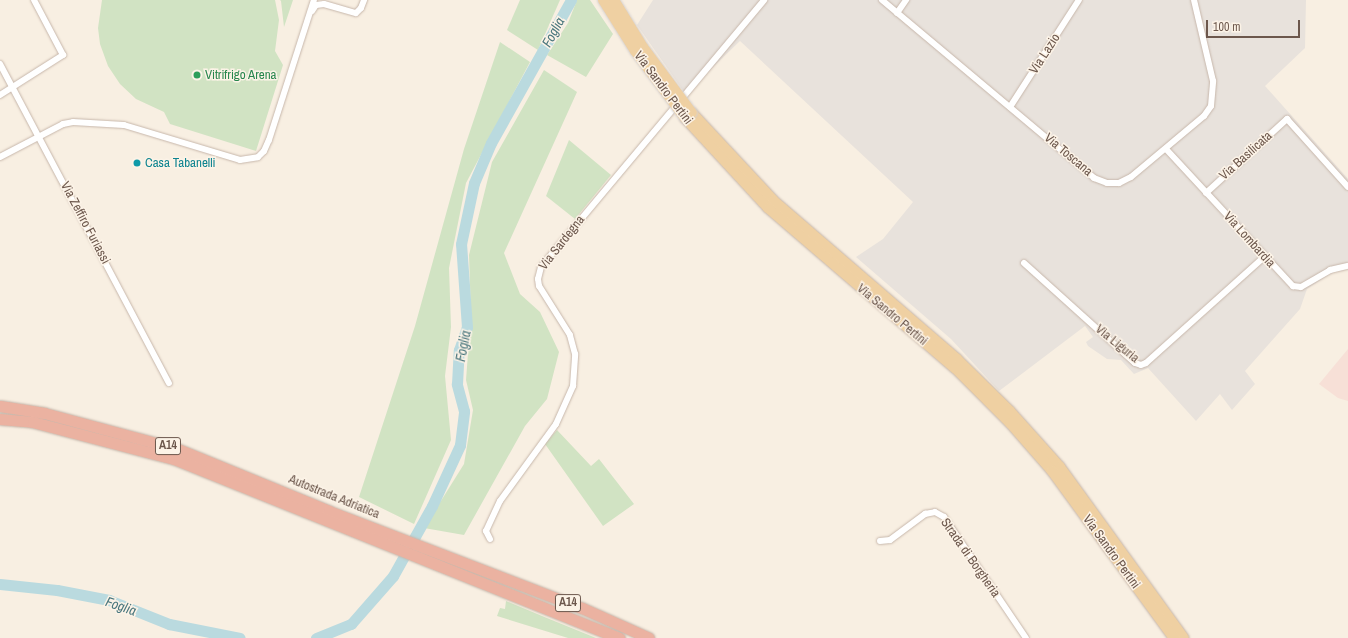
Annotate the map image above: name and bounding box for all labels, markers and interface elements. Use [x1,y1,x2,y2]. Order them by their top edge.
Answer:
scale bar [1208,12,1302,38]
water label: Foglia [538,14,568,50]
text: 100 m [1213,19,1240,35]
street label: Via Lazio [1026,31,1064,77]
street label: Via Sandro Pertini [630,48,696,128]
place label: Vitrifrigo Arena [205,67,277,83]
marker: Vitrifrigo Arena [192,70,202,80]
street label: Via Basilicata [1216,128,1276,184]
street label: Via Toscana [1041,130,1095,180]
place label: Casa Tabanelli [145,155,216,171]
marker: Casa Tabanelli [132,158,142,168]
street label: Via Zeffiro Furiassi [57,179,113,267]
street label: Via Lombardia [1220,209,1278,271]
street label: Via Sardegna [536,213,588,273]
street label: Via Sandro Pertini [853,281,931,349]
street label: Via Liguria [1092,322,1142,366]
water label: Foglia [452,329,474,363]
road number: A14 [154,436,182,456]
street label: Autostrada Adriatica [286,472,382,522]
street label: Via Sandro Pertini [1079,512,1143,592]
street label: Strada di Borgheria [937,515,1003,601]
water label: Foglia [103,593,139,619]
road number: A14 [554,593,582,613]

